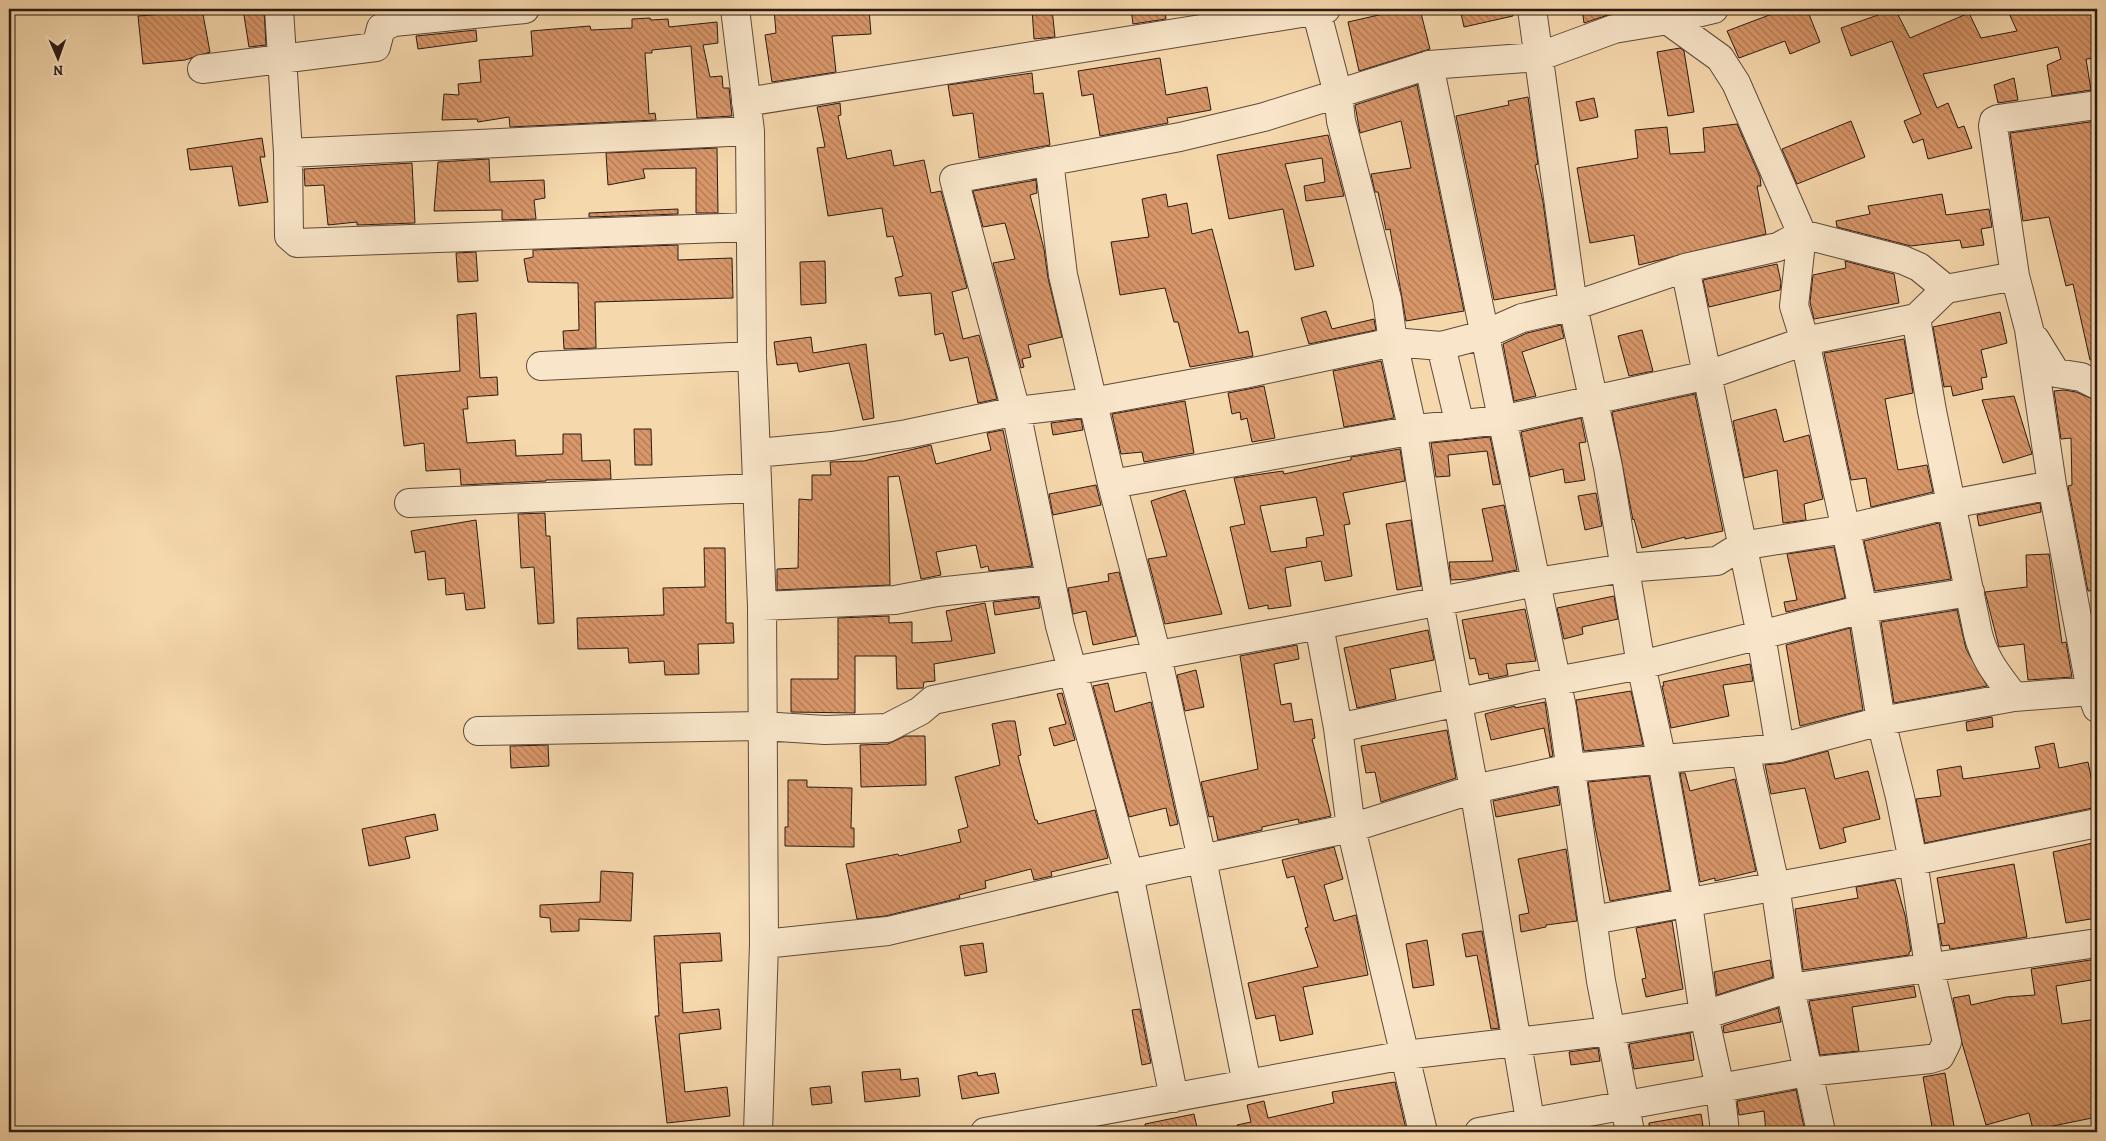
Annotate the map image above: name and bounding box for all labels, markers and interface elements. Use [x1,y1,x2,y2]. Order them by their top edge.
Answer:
north arrow [32,32,82,82]
text: N [53,61,64,80]

